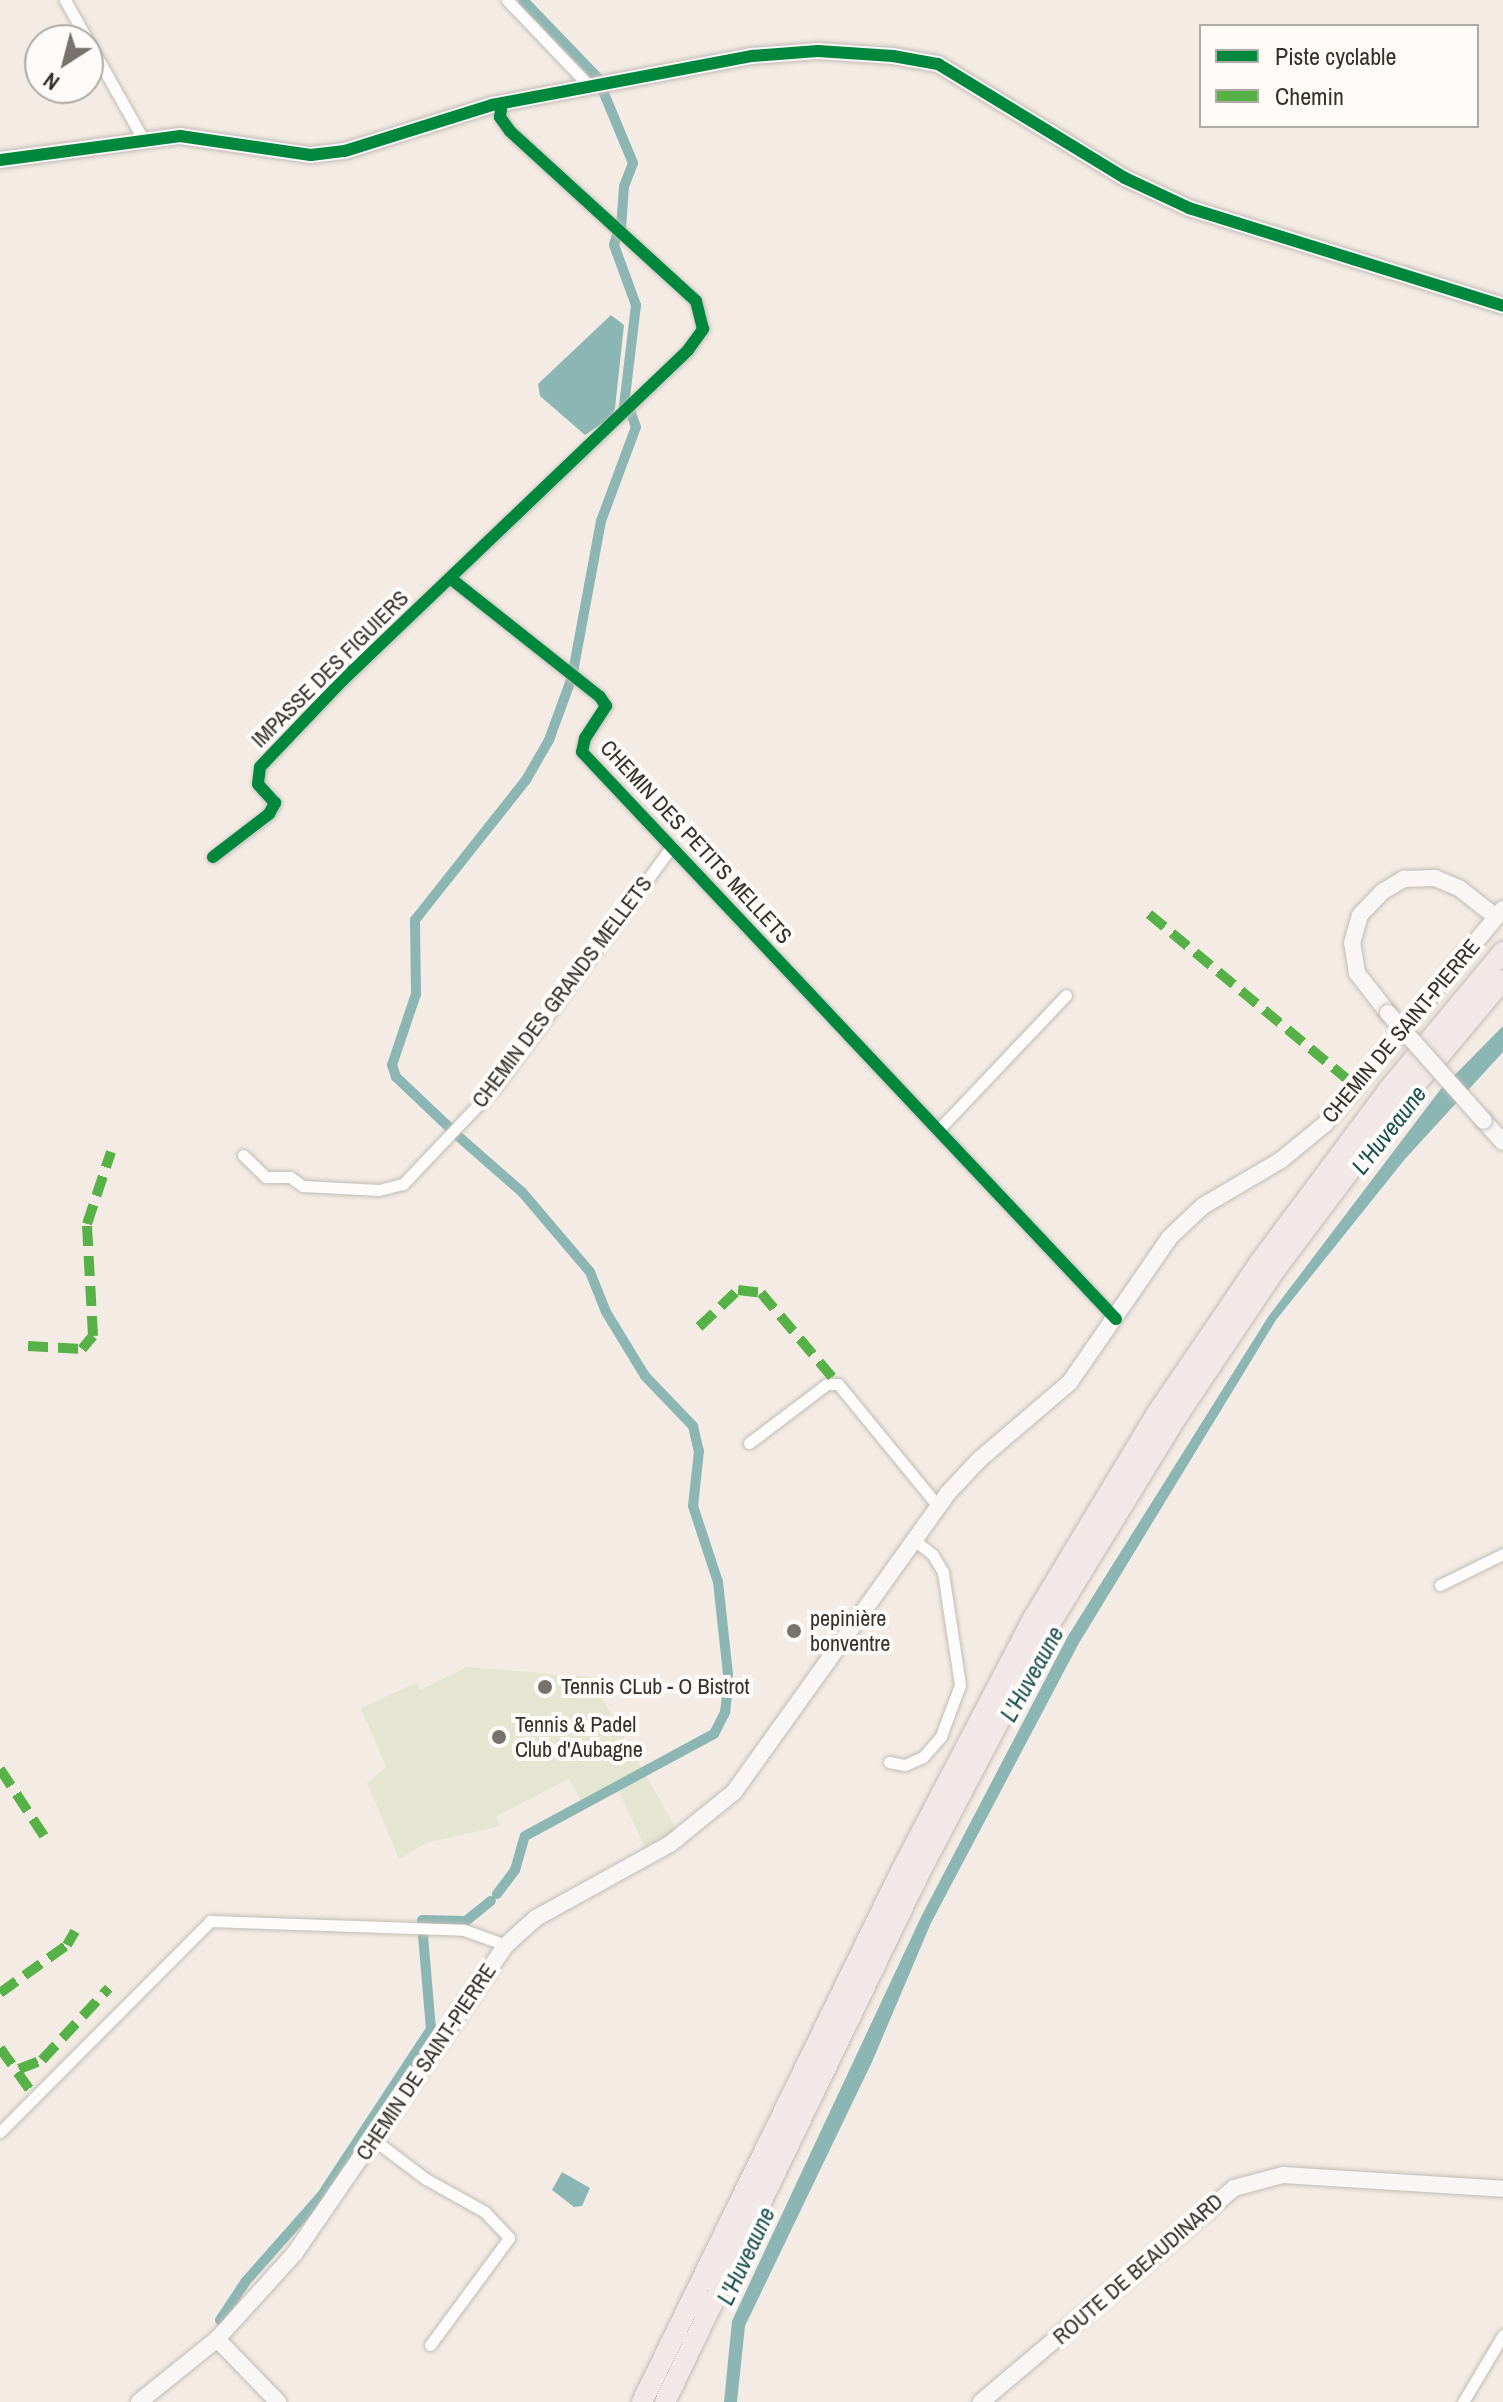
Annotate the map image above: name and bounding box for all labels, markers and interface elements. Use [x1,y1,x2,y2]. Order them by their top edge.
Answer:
north arrow [24,24,104,104]
legend [1199,24,1479,128]
text: Piste cyclable [1275,40,1396,72]
text: N [37,66,65,98]
text: Chemin [1275,80,1344,112]
street label: IMPASSE DES FIGUIERS [246,585,414,753]
street label: CHEMIN DES PETITS MELLETS [595,735,797,949]
street label: CHEMIN DES GRANDS MELLETS [466,871,658,1113]
street label: CHEMIN DE SAINT-PIERRE [1316,934,1486,1128]
water label: L'Huveaune [1346,1080,1432,1180]
place label: pepinière bonventre [810,1605,890,1656]
water label: L'Huveaune [994,1621,1070,1727]
marker: pepinière bonventre [785,1622,803,1640]
place label: Tennis CLub - O Bistrot [561,1674,750,1700]
marker: Tennis CLub - O Bistrot [536,1678,554,1696]
place label: Tennis & Padel Club d'Aubagne [515,1711,643,1762]
marker: Tennis & Padel Club d'Aubagne [490,1728,508,1746]
street label: CHEMIN DE SAINT-PIERRE [350,1959,502,2165]
street label: ROUTE DE BEAUDINARD [1048,2188,1228,2350]
water label: L'Huveaune [711,2203,781,2309]

